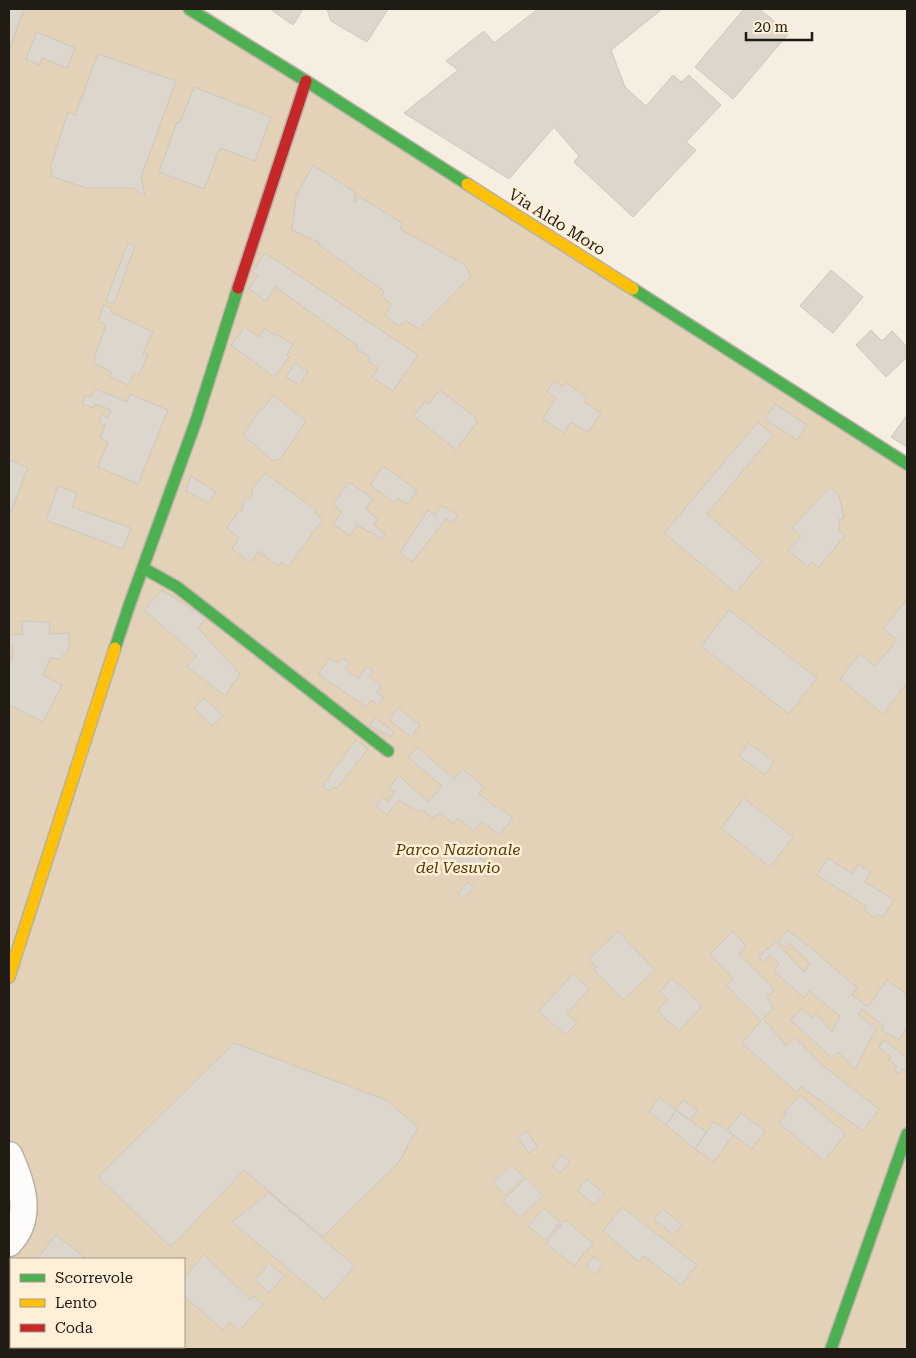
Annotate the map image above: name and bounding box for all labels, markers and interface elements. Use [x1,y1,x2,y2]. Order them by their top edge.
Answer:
scale bar [746,10,812,42]
text: 20 m [754,18,789,36]
street label: Via Aldo Moro [505,185,609,259]
park label: Parco Nazionale del Vesuvio [395,840,520,877]
legend [10,1258,185,1348]
text: Scorrevole [55,1269,133,1287]
text: Lento [55,1294,97,1312]
text: Coda [55,1319,93,1337]

